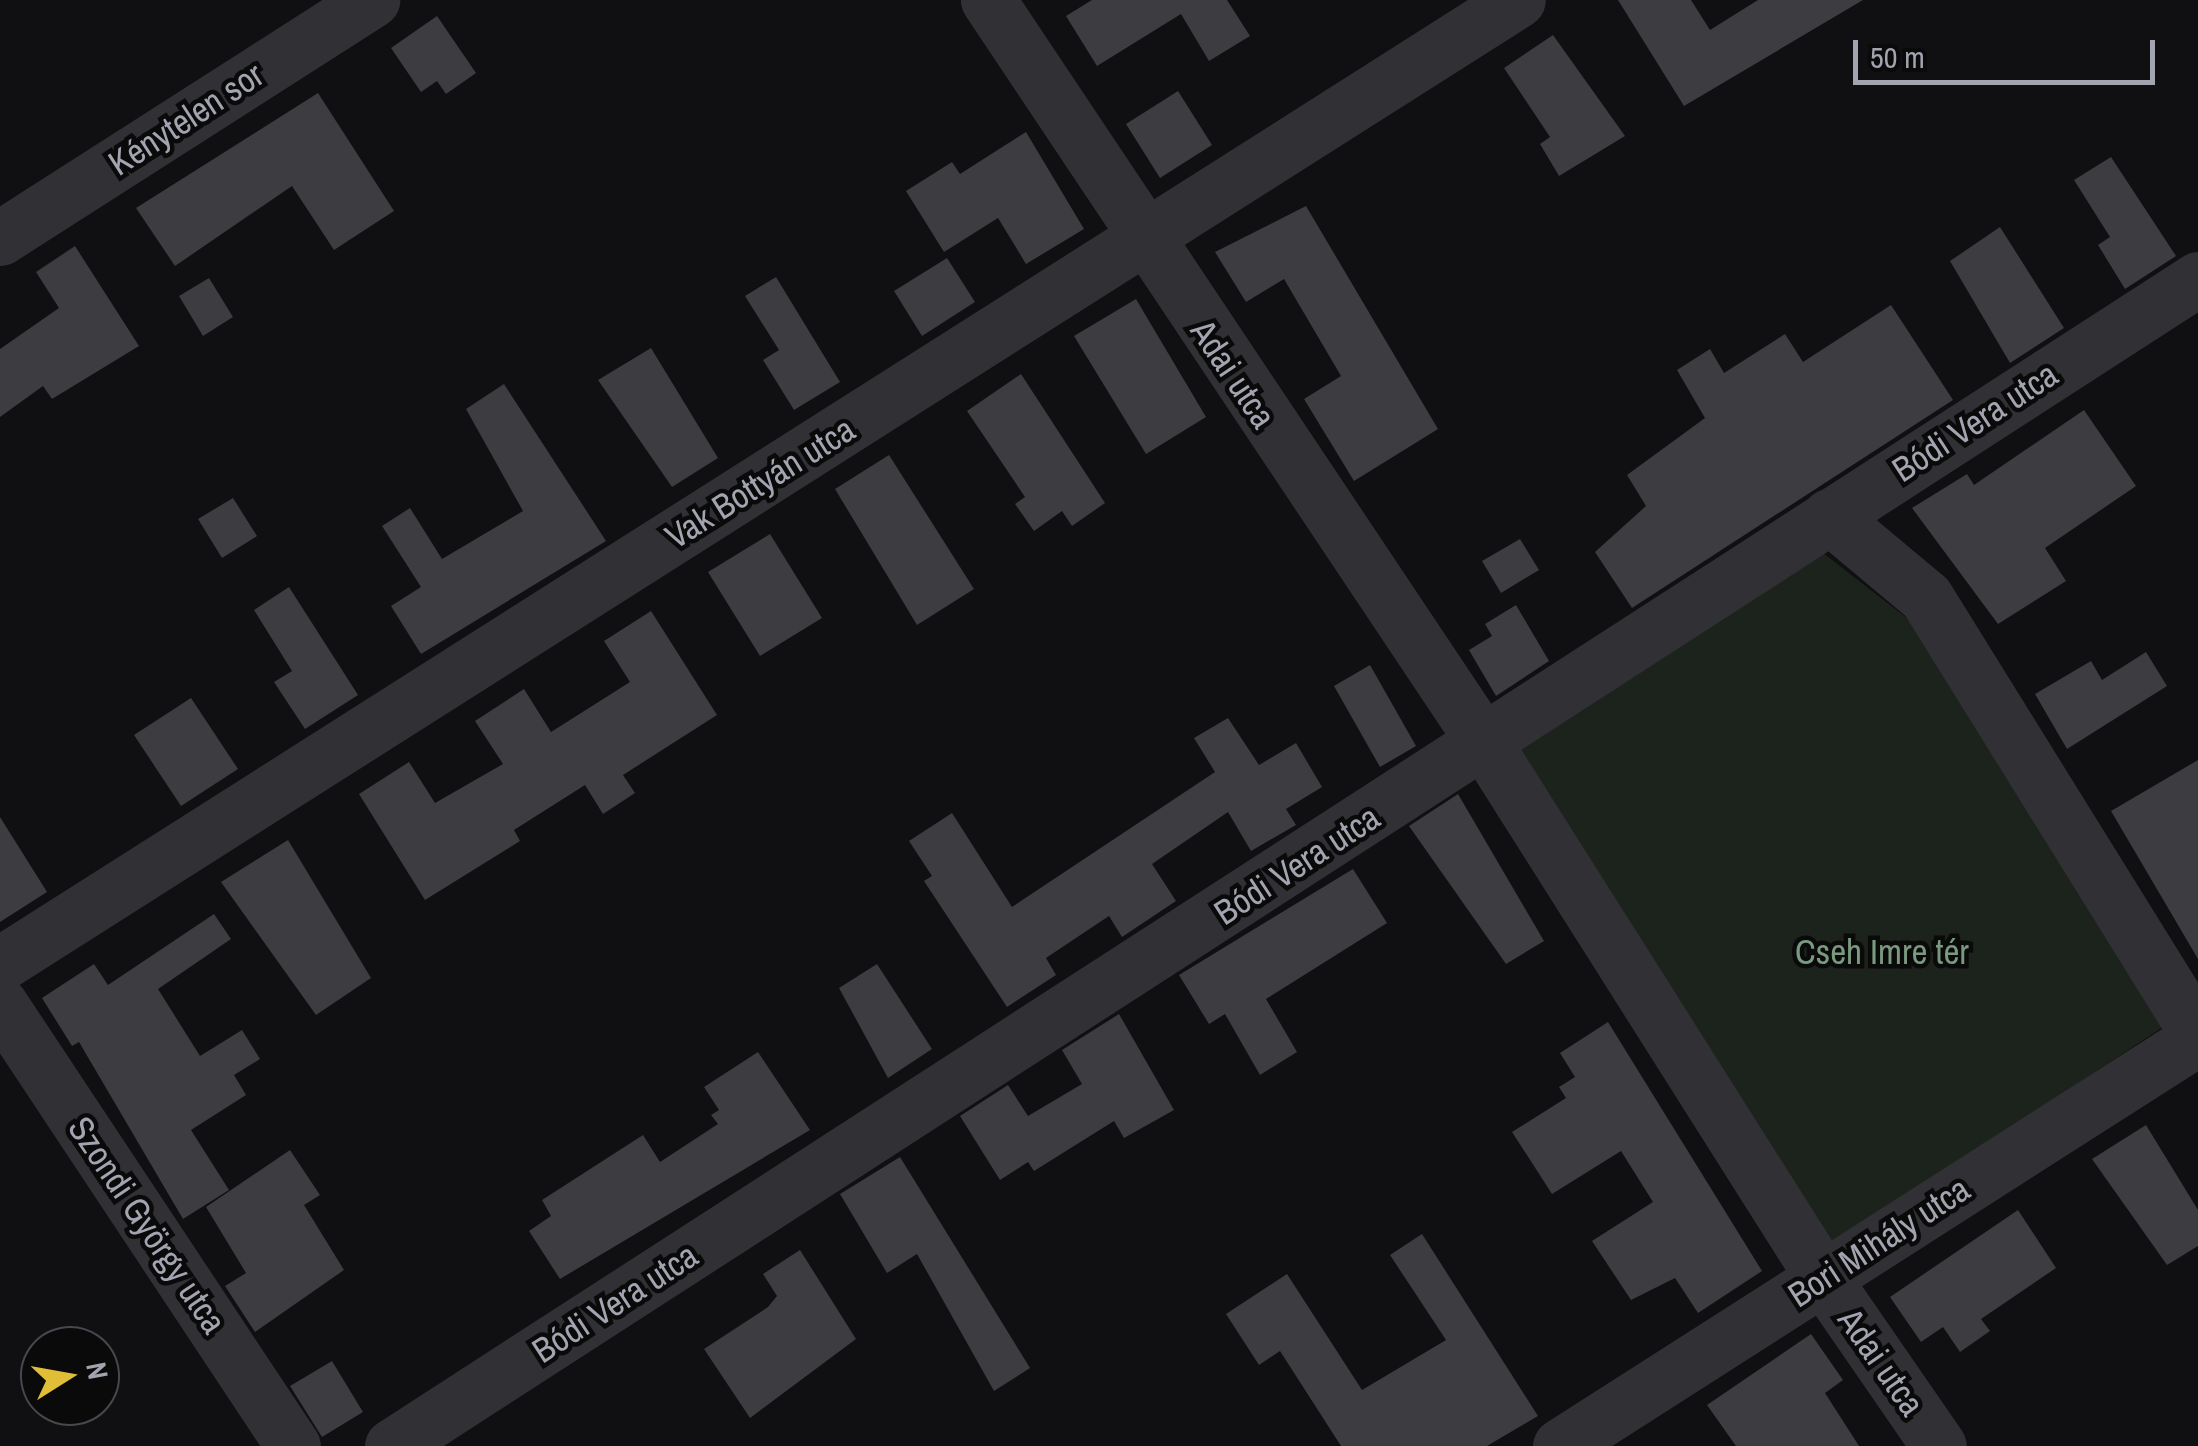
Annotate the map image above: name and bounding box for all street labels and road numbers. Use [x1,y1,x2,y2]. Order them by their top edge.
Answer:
street label: Kénytelen sor [101,54,271,184]
street label: Adai utca [1182,312,1284,436]
street label: Bódi Vera utca [1885,353,2065,491]
street label: Vak Bottyán utca [658,408,862,558]
street label: Bódi Vera utca [1207,796,1387,934]
street label: Szondi György utca [59,1109,235,1341]
street label: Bori Mihály utca [1781,1168,1977,1316]
street label: Bódi Vera utca [525,1234,705,1372]
street label: Adai utca [1829,1300,1933,1424]

